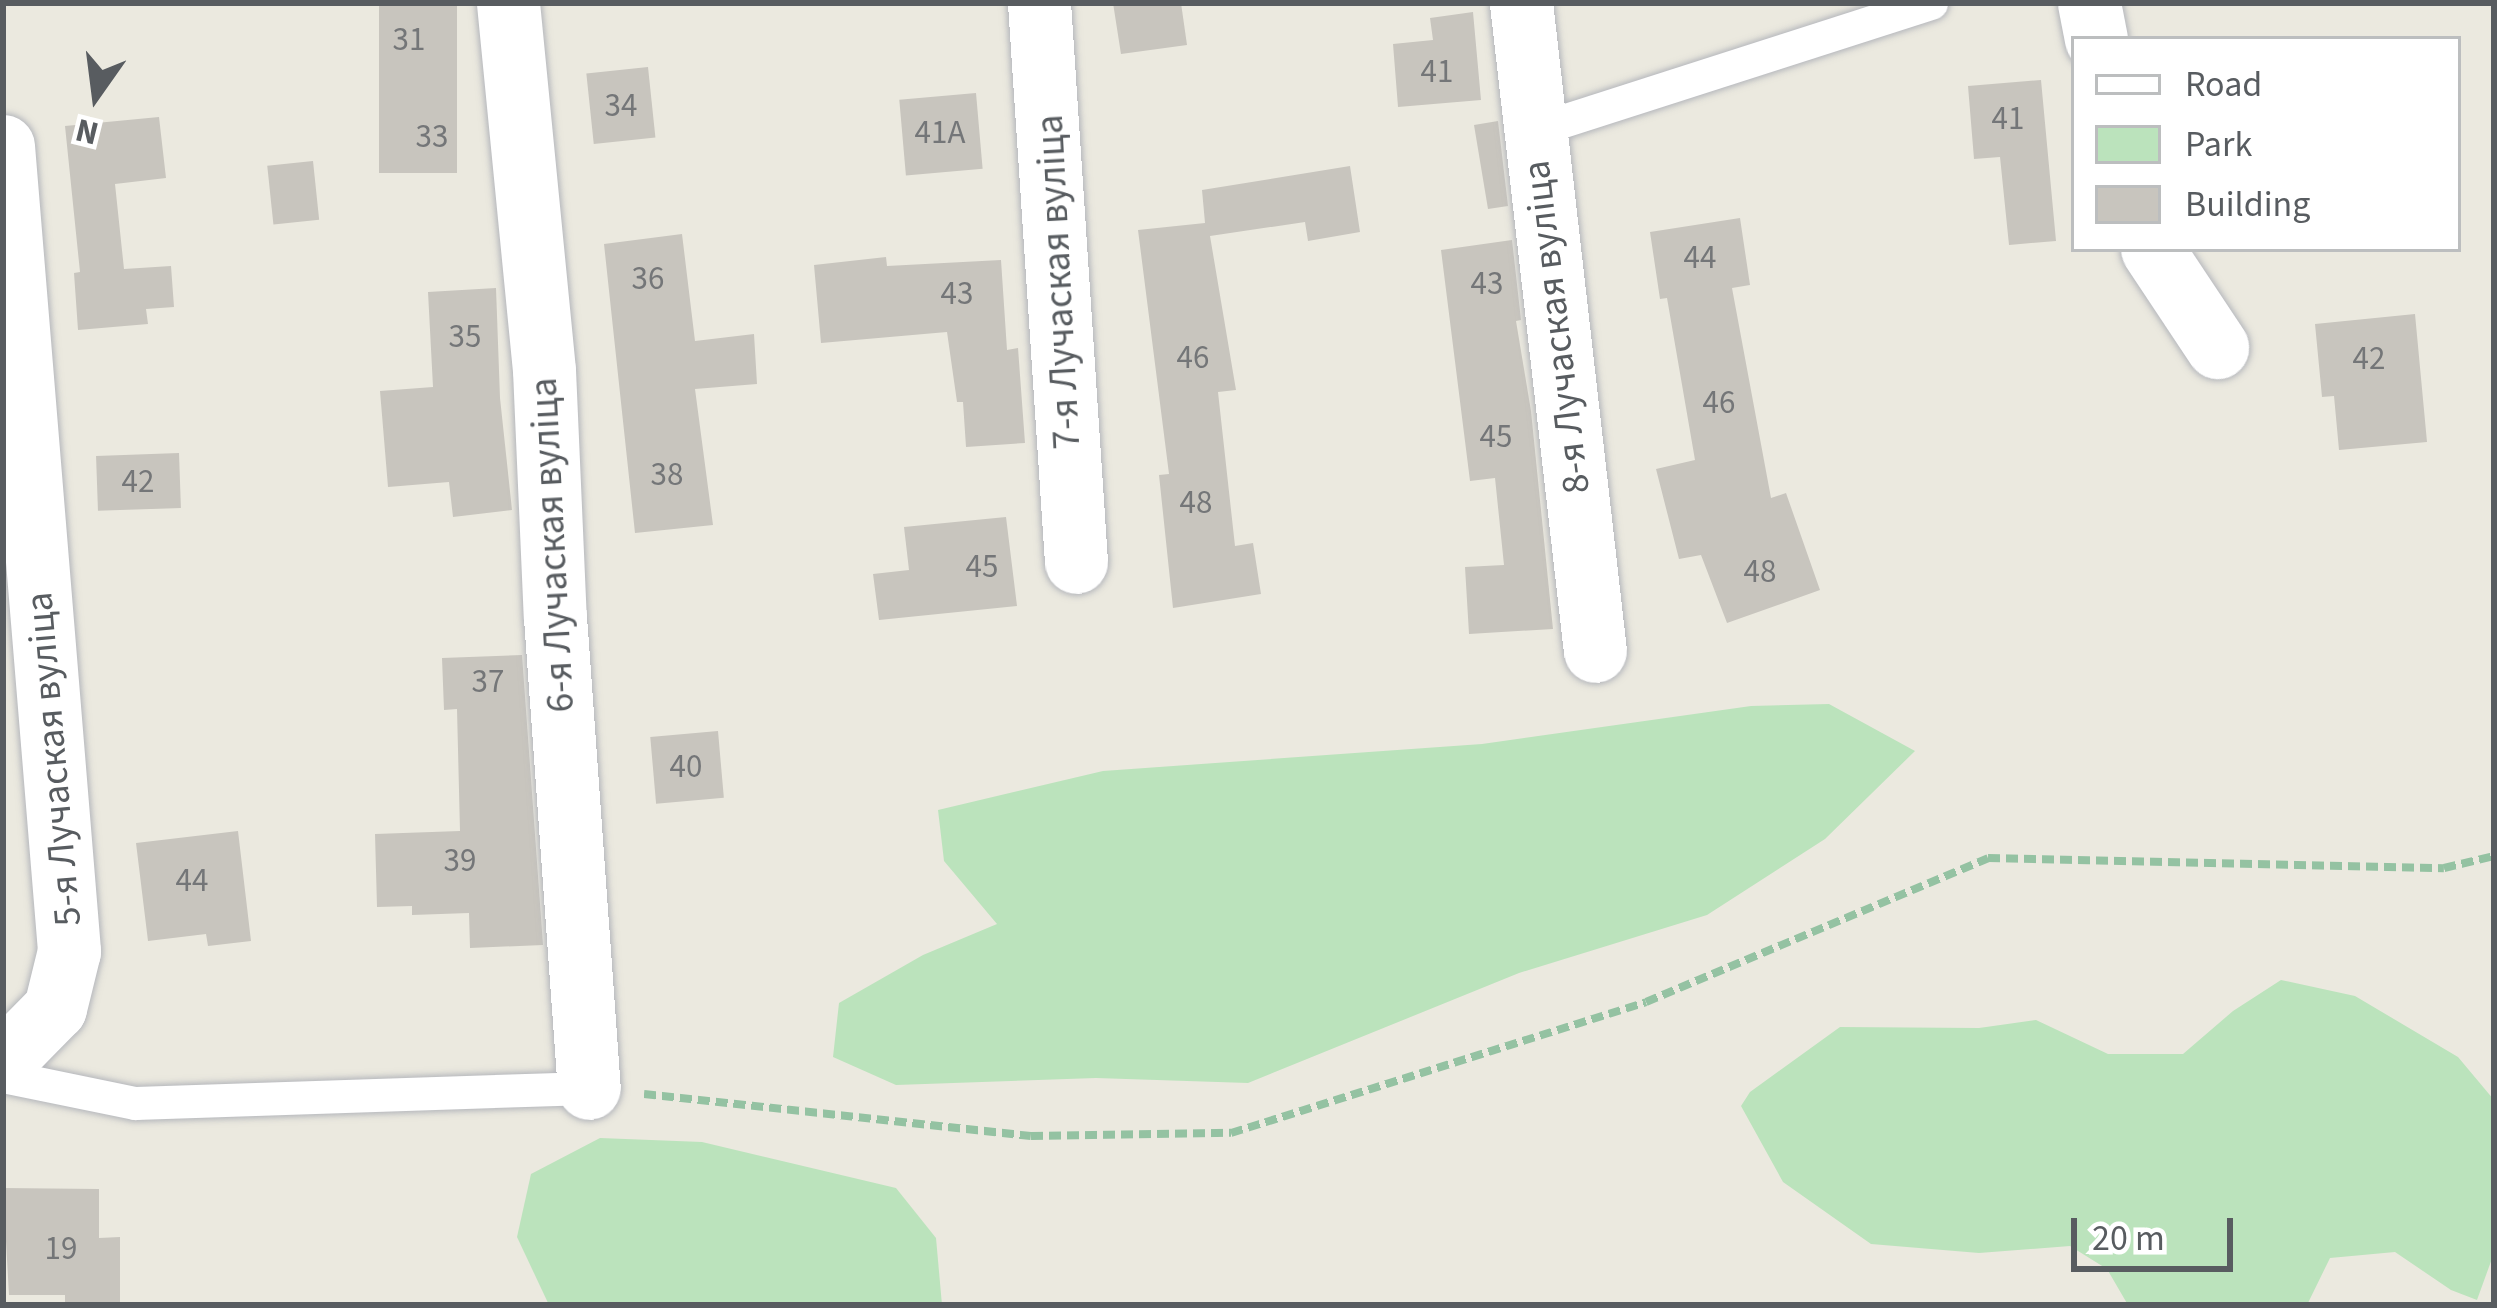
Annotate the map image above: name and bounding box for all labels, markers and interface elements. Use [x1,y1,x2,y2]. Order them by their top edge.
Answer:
house number: 31 [393,20,425,60]
north arrow [36,36,156,156]
legend [2071,36,2461,252]
house number: 41 [1421,52,1453,92]
text: Road [2185,59,2262,110]
house number: 34 [605,86,637,126]
house number: 41 [1992,99,2024,139]
text: N [71,106,104,157]
house number: 41А [915,113,965,153]
street label: 7-я Лучаская вуліца [1027,113,1091,451]
house number: 33 [416,117,448,157]
text: Park [2185,119,2252,170]
street label: 8-я Лучаская вуліца [1513,158,1601,496]
text: Building [2185,179,2310,230]
house number: 44 [1684,238,1716,278]
house number: 36 [632,259,664,299]
house number: 43 [1471,264,1503,304]
house number: 43 [941,274,973,314]
house number: 35 [449,317,481,357]
house number: 46 [1177,338,1209,378]
house number: 42 [2353,339,2385,379]
street label: 6-я Лучаская вуліца [521,376,585,714]
house number: 46 [1703,383,1735,423]
house number: 45 [1480,417,1512,457]
house number: 38 [651,455,683,495]
house number: 42 [122,462,154,502]
house number: 48 [1180,483,1212,523]
house number: 45 [966,547,998,587]
house number: 48 [1744,552,1776,592]
street label: 5-я Лучаская вуліца [16,590,92,928]
house number: 37 [472,662,504,702]
house number: 40 [670,747,702,787]
house number: 39 [444,841,476,881]
house number: 44 [176,861,208,901]
scale bar [2077,1194,2239,1268]
text: 20 m [2092,1213,2165,1264]
house number: 19 [45,1229,77,1269]

